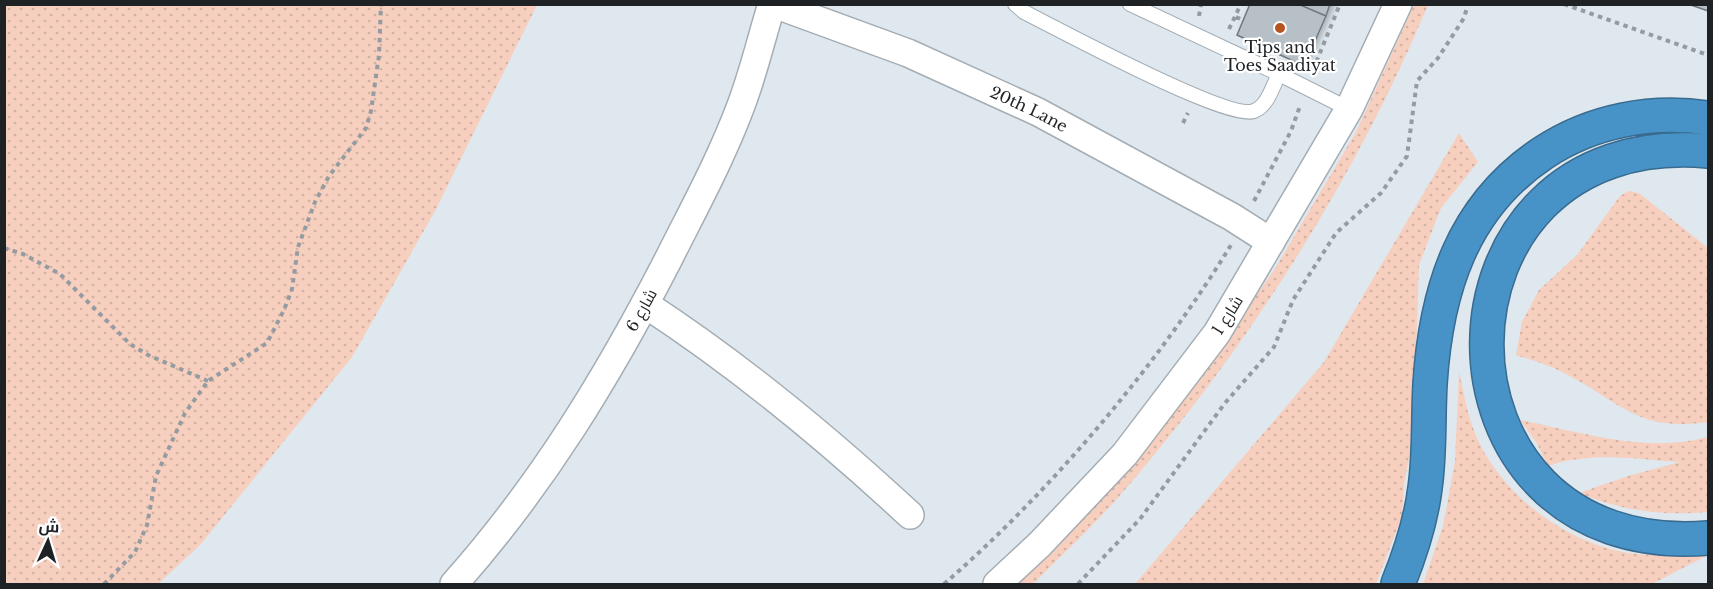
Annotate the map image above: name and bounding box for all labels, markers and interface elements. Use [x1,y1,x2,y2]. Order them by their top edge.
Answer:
marker: Tips and Toes Saadiyat [1273,21,1287,35]
place label: Tips and Toes Saadiyat [1224,37,1336,75]
street label: 20th Lane [987,82,1071,136]
street label: شارع 6 [621,285,663,336]
street label: شارع 1 [1207,292,1248,339]
north arrow [18,511,78,571]
text: ش [38,515,60,537]

